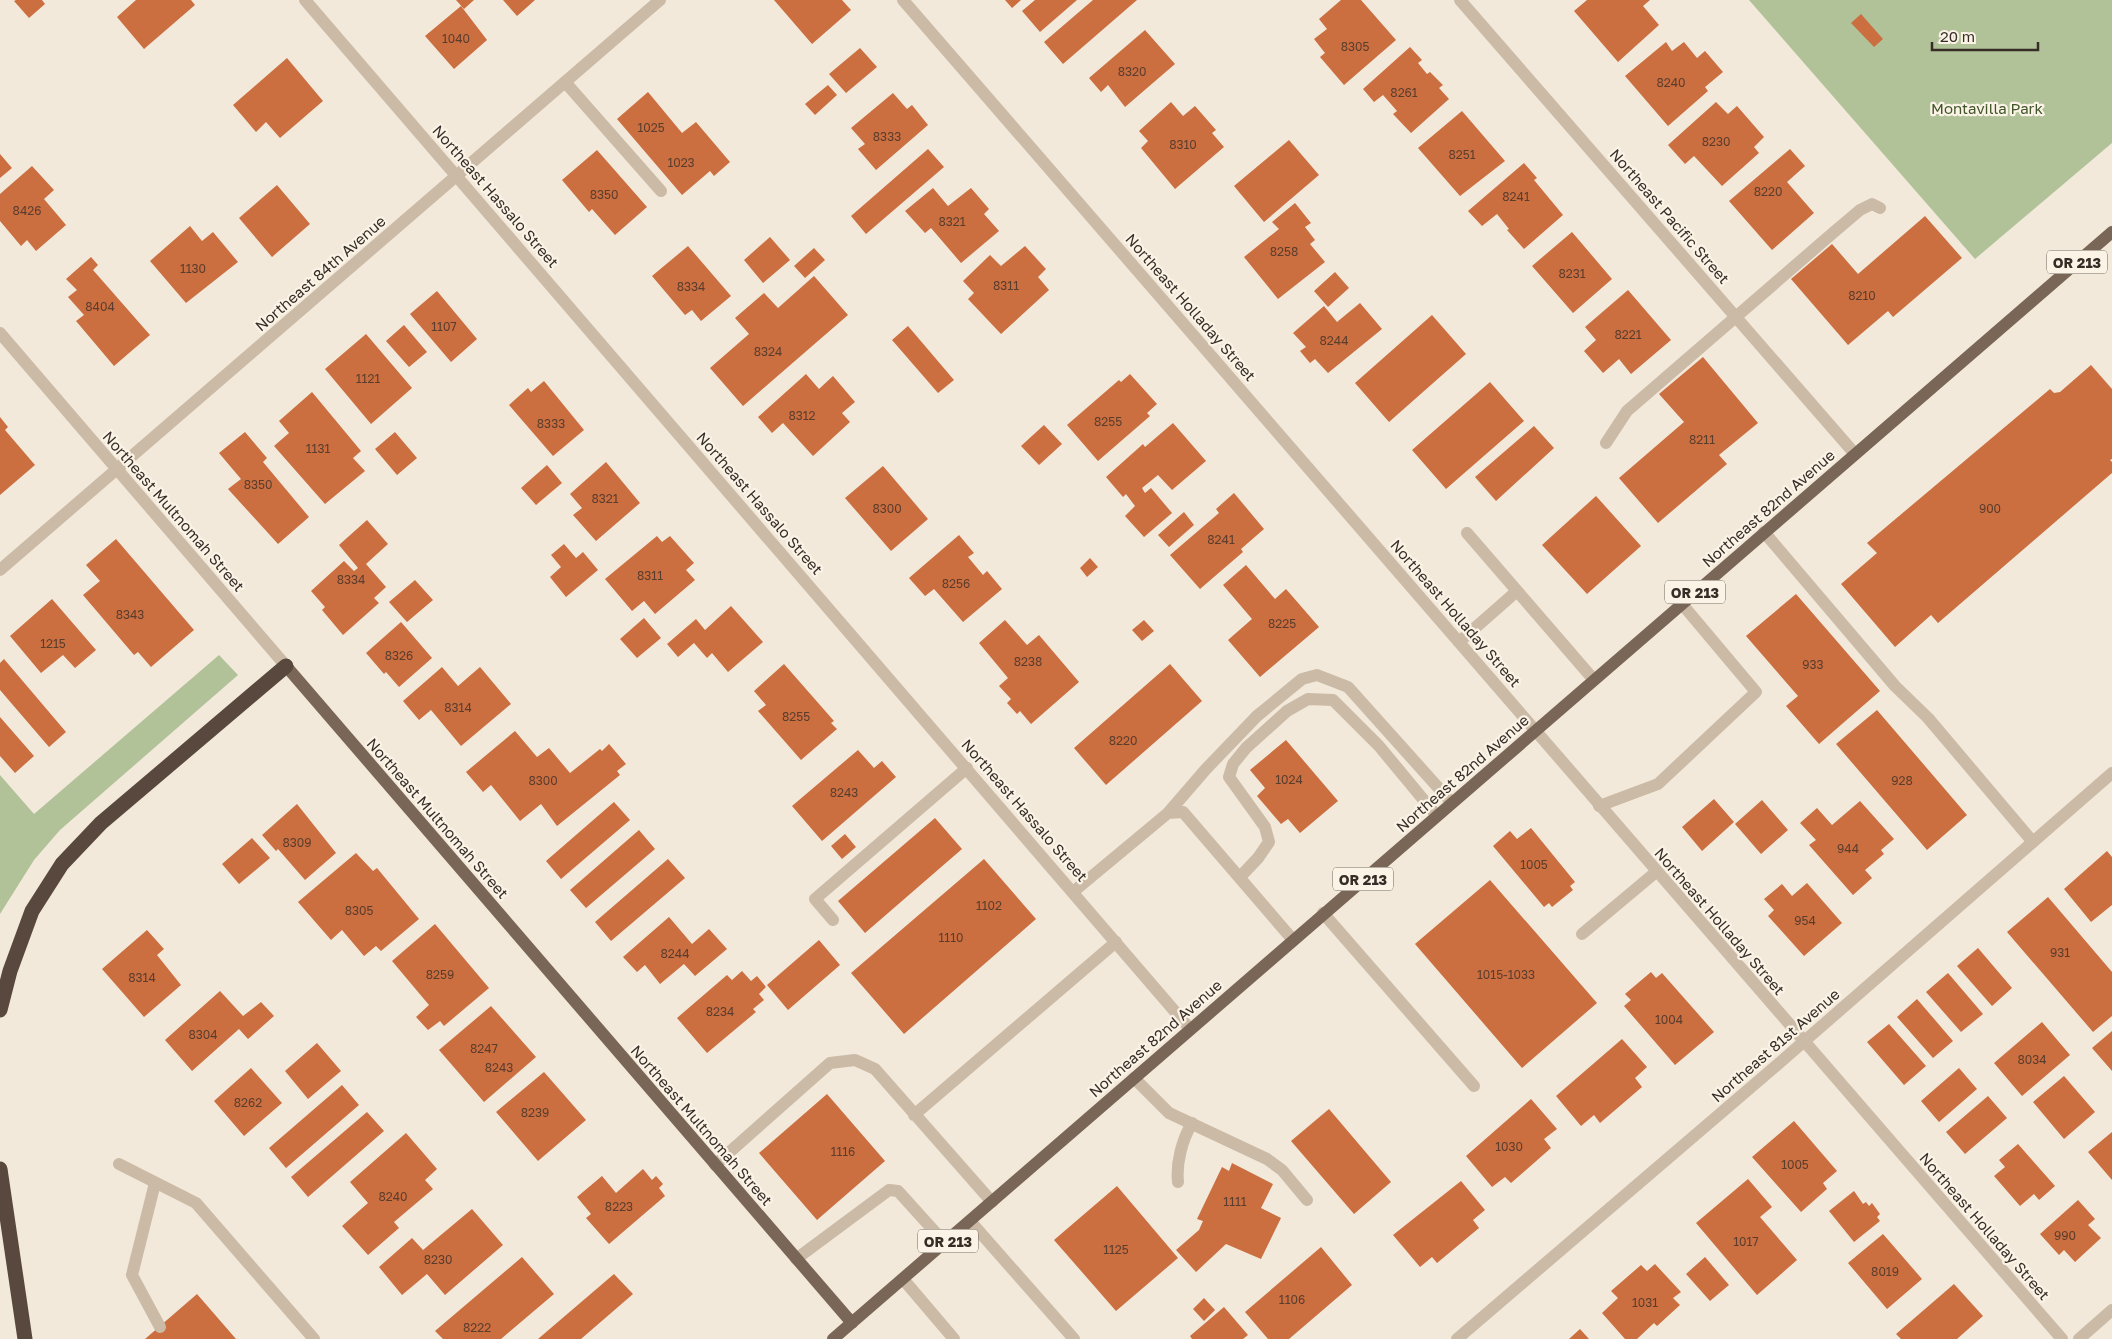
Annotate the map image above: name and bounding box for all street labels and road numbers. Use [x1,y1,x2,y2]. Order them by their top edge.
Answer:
street label: Northeast Hassalo Street [429,121,563,271]
street label: Northeast Pacific Street [1607,145,1733,287]
street label: Northeast 84th Avenue [251,211,389,335]
street label: Northeast Holladay Street [1122,230,1260,384]
road number: OR 213 [2047,250,2107,274]
street label: Northeast Multnomah Street [99,427,249,595]
street label: Northeast Hassalo Street [693,428,827,578]
street label: Northeast 82nd Avenue [1698,445,1838,570]
street label: Northeast Holladay Street [1387,536,1525,690]
road number: OR 213 [1665,580,1725,604]
street label: Northeast 82nd Avenue [1392,710,1532,835]
street label: Northeast Multnomah Street [363,734,513,902]
street label: Northeast Hassalo Street [958,735,1092,885]
street label: Northeast Holladay Street [1651,844,1789,998]
road number: OR 213 [1333,868,1393,891]
street label: Northeast 82nd Avenue [1085,975,1225,1100]
street label: Northeast 81st Avenue [1707,984,1843,1106]
street label: Northeast Multnomah Street [627,1041,777,1209]
street label: Northeast Holladay Street [1916,1149,2054,1303]
road number: OR 213 [918,1230,978,1252]

